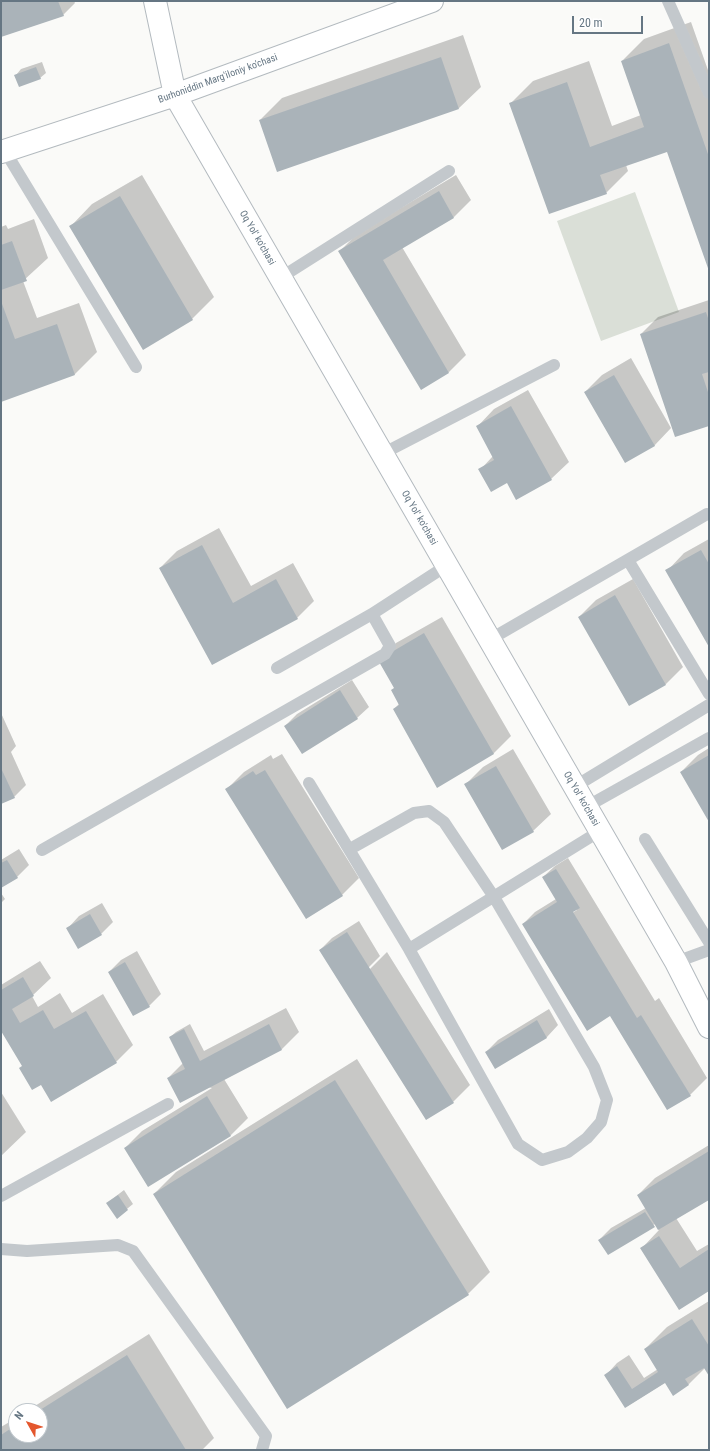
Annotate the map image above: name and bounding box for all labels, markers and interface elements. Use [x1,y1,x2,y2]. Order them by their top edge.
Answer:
scale bar [574,8,645,34]
text: 20 m [579,16,603,30]
street label: Burhoniddin Marg'iloniy ko'chasi [157,52,279,106]
street label: Oq Yol' ko'chasi [237,209,277,267]
street label: Oq Yol' ko'chasi [399,489,439,547]
street label: Oq Yol' ko'chasi [561,770,601,828]
north arrow [8,1403,48,1443]
text: N [12,1409,26,1422]

